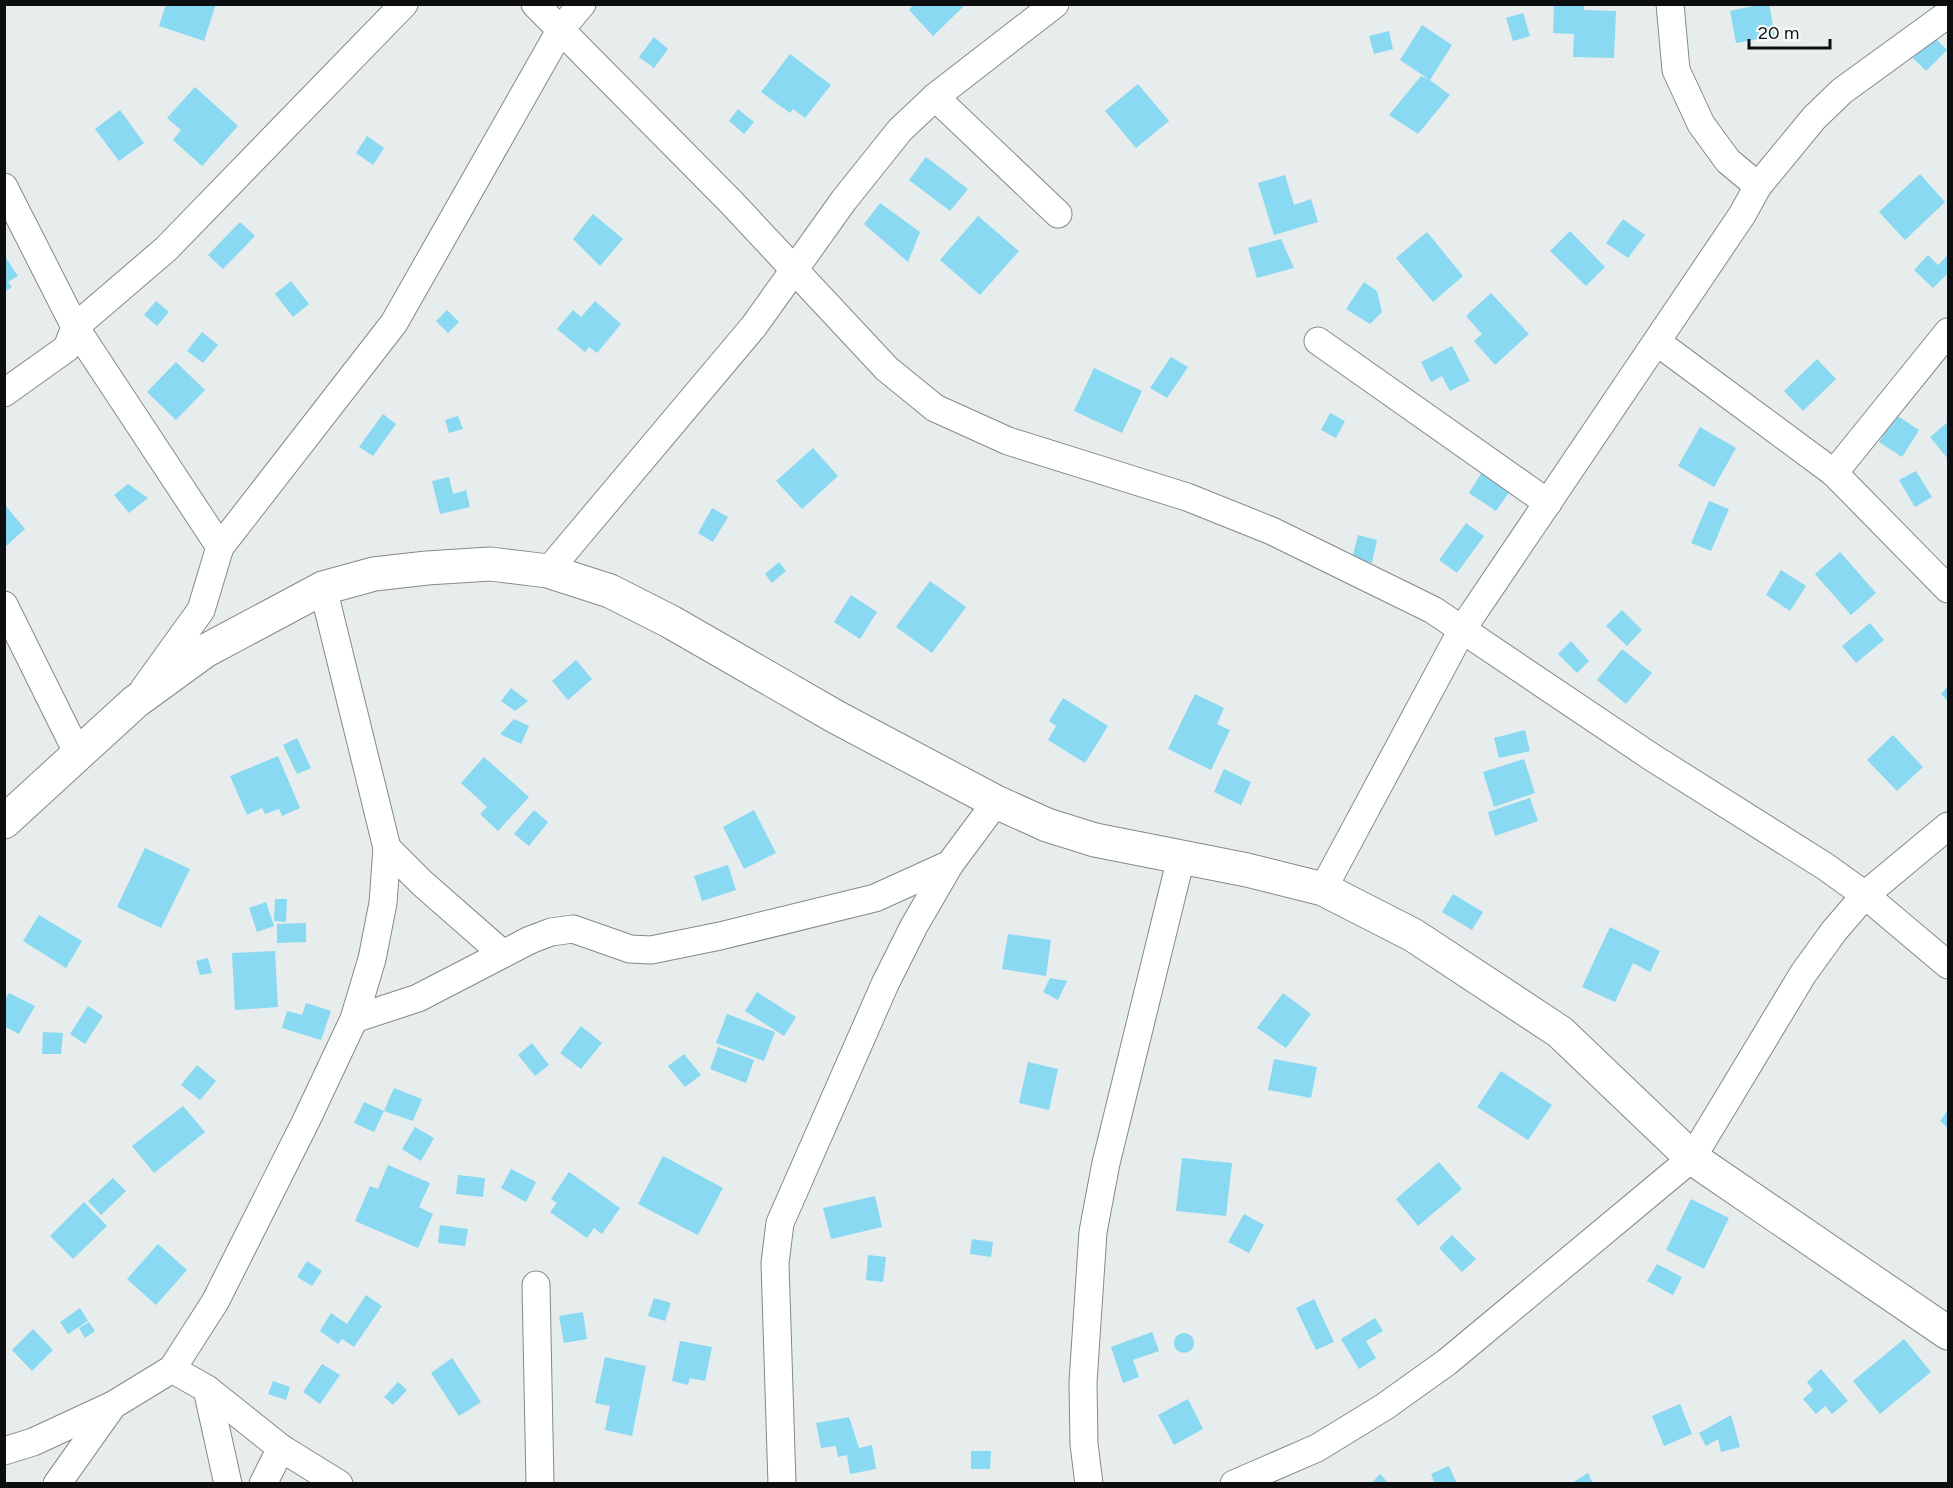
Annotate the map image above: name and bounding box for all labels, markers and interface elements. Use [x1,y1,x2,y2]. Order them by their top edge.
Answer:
scale bar [1749,12,1830,50]
text: 20 m [1758,22,1799,44]

